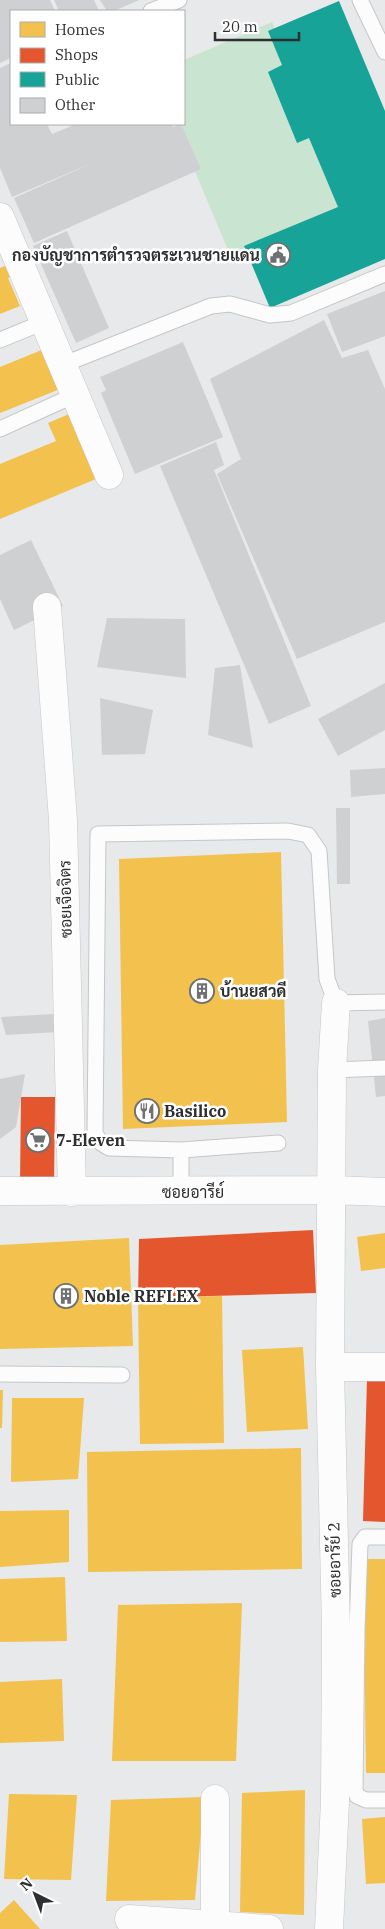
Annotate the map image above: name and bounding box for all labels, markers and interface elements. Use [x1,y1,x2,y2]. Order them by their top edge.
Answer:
legend [10,10,185,125]
scale bar [215,10,299,42]
text: 20 m [222,17,258,36]
text: Homes [55,20,105,39]
text: Shops [55,45,98,64]
text: Public [55,70,100,89]
text: Other [55,95,95,114]
public building icon: กองบัญชาการตำรวจตระเวนชายแดน [265,242,291,268]
place label: กองบัญชาการตำรวจตระเวนชายแดน [12,245,260,266]
street label: ซอยเจือจิตร [54,860,76,938]
building icon: บ้านยสวดี [189,978,215,1004]
place label: บ้านยสวดี [220,980,286,1001]
restaurant icon: Basilico [134,1098,160,1124]
place label: Basilico [164,1101,226,1121]
supermarket icon: 7-Eleven [25,1127,51,1153]
place label: 7-Eleven [56,1130,125,1150]
street label: ซอยอารีย์ [162,1180,224,1202]
building icon: Noble REFLEX [53,1283,79,1309]
place label: Noble REFLEX [84,1286,199,1306]
street label: ซอยอาร๊ย์ 2 [321,1522,345,1598]
north arrow [10,1869,60,1919]
text: N [16,1874,36,1895]

